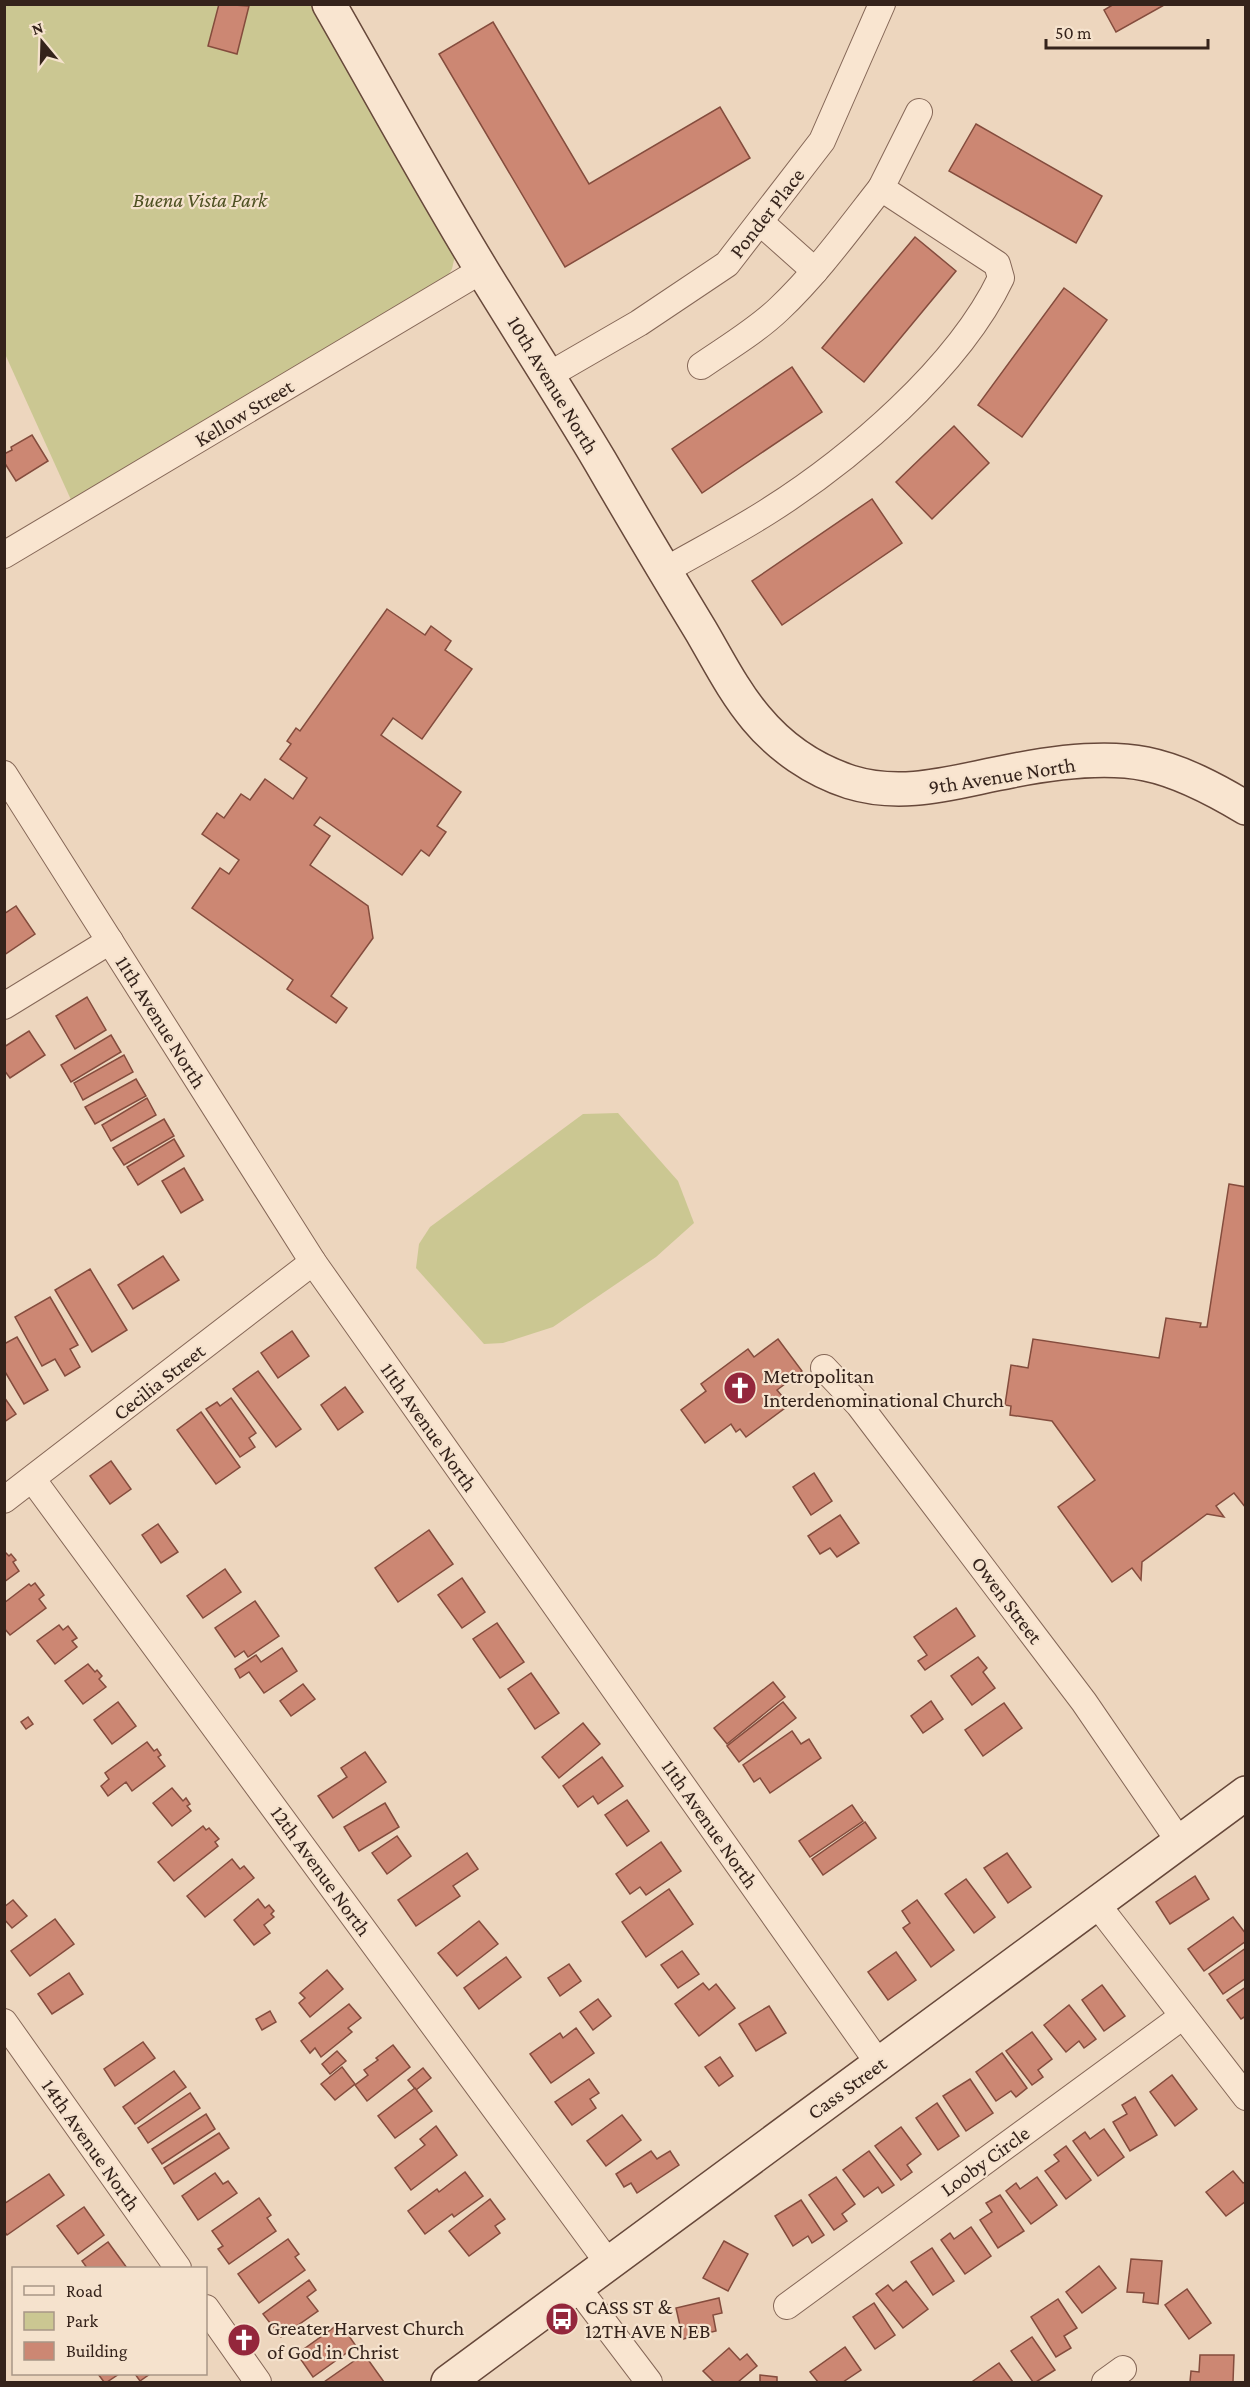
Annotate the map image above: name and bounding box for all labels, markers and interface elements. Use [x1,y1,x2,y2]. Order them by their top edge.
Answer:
north arrow [12,12,72,72]
scale bar [1046,12,1208,50]
text: N [29,18,45,38]
text: 50 m [1055,23,1092,43]
street label: Ponder Place [725,163,809,263]
park label: Buena Vista Park [133,188,268,212]
street label: 10th Avenue North [502,312,604,458]
street label: Kellow Street [190,374,299,452]
street label: 9th Avenue North [927,753,1077,799]
street label: 11th Avenue North [111,951,211,1093]
street label: Cecilia Street [108,1338,210,1425]
street label: 11th Avenue North [376,1358,482,1496]
place label: Metropolitan Interdenominational Church [763,1364,1004,1412]
church icon: Metropolitan Interdenominational Church [722,1370,758,1406]
street label: Owen Street [966,1552,1048,1649]
street label: 11th Avenue North [657,1755,763,1893]
street label: 12th Avenue North [266,1801,376,1941]
street label: Cass Street [803,2051,892,2125]
street label: 14th Avenue North [37,2074,145,2216]
street label: Looby Circle [936,2121,1034,2201]
legend [12,2267,207,2375]
text: Road [66,2281,103,2301]
place label: CASS ST & 12TH AVE N EB [585,2295,710,2343]
bus stop icon: CASS ST & 12TH AVE N EB [544,2301,580,2337]
text: Park [66,2311,98,2331]
place label: Greater Harvest Church of God in Christ [267,2316,464,2364]
church icon: Greater Harvest Church of God in Christ [226,2322,262,2358]
text: Building [66,2341,128,2361]

